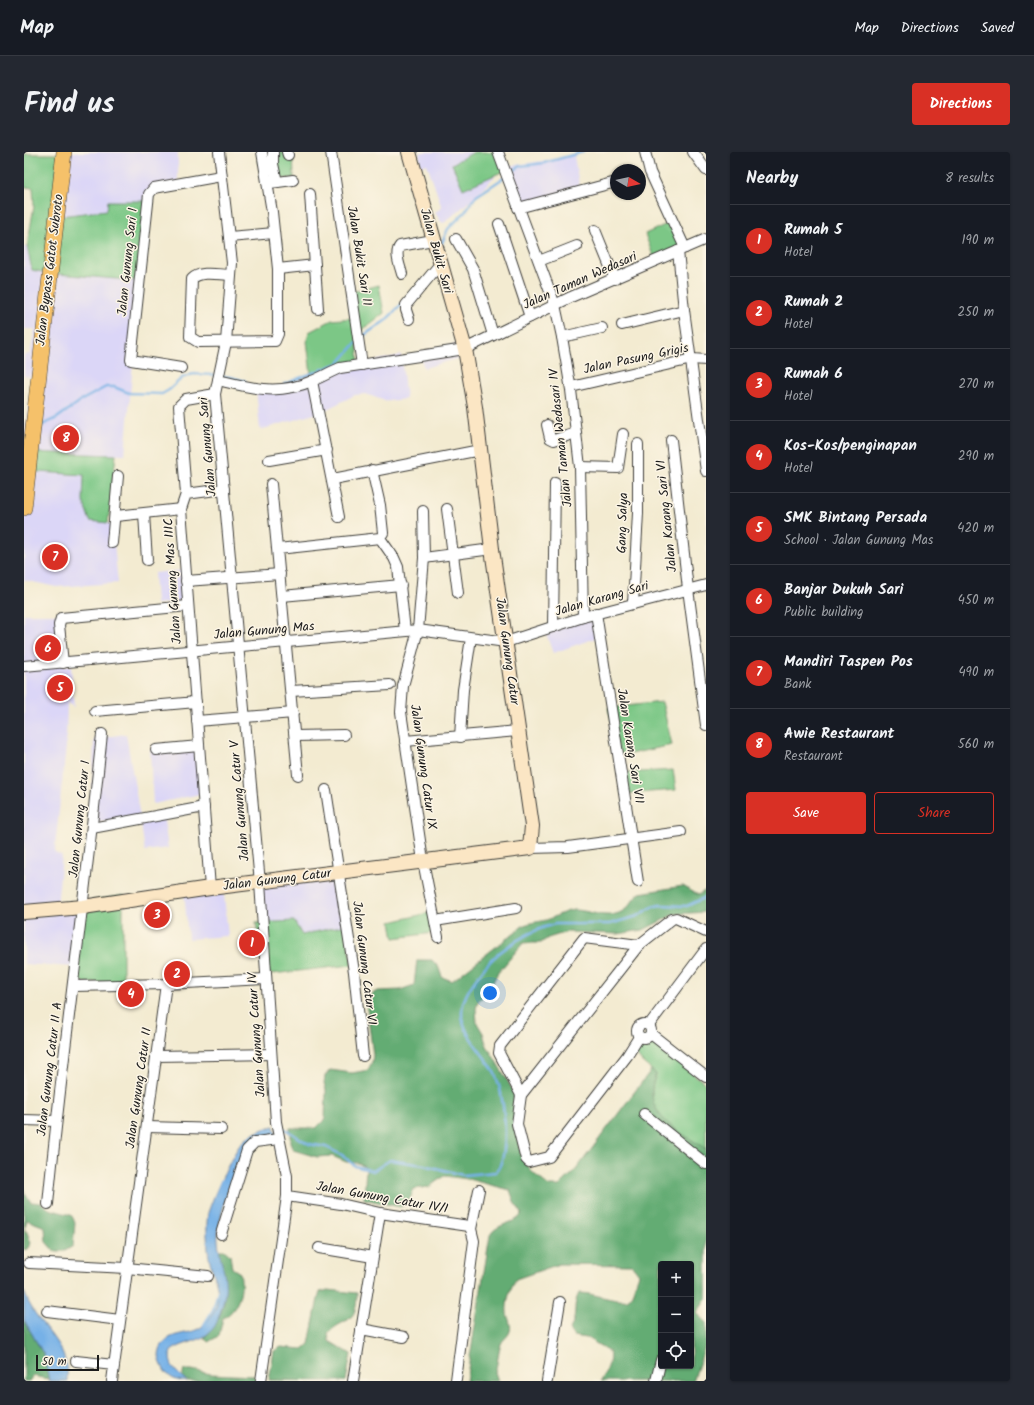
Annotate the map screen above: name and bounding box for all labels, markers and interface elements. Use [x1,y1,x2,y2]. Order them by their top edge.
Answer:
text: Map [20,13,54,43]
text: Map [854,17,879,39]
text: Directions [901,17,959,39]
text: Saved [981,17,1014,39]
text: Find us [24,82,115,127]
button: Directions [912,83,1010,125]
north arrow [610,164,646,200]
text: Nearby [746,165,798,192]
text: 8 results [945,168,994,189]
street label: Jalan Bypass Gatot Subroto [30,193,70,347]
street label: Jalan Bukit Sari II [341,204,377,308]
street label: Jalan Bukit Sari [414,206,458,297]
street label: Jalan Gunung Sari I [112,207,144,317]
text: Rumah 5 [784,218,842,242]
text: 1 [757,230,761,251]
text: 190 m [962,230,994,251]
text: Hotel [784,242,813,263]
street label: Jalan Taman Wedasari [520,246,641,316]
text: Rumah 2 [784,290,843,314]
text: 2 [755,302,763,323]
text: 250 m [957,302,994,323]
text: Hotel [784,314,813,335]
street label: Jalan Pasung Grigis [581,338,691,380]
text: Rumah 6 [784,362,843,386]
street label: Jalan Taman Wedasari IV [543,367,579,508]
text: 3 [755,374,763,395]
text: 270 m [958,374,994,395]
text: Hotel [784,386,813,407]
street label: Jalan Gunung Sari [193,396,223,498]
pin: 8 [53,423,79,453]
text: Kos-Kos/penginapan [784,434,917,458]
text: 4 [755,446,763,467]
text: 290 m [958,446,994,467]
text: Hotel [784,458,813,479]
street label: Jalan Karang Sari VI [651,459,683,573]
street label: Gang Salya [611,492,635,554]
text: SMK Bintang Persada [784,506,927,530]
street label: Jalan Gunung Mas IIIC [158,517,188,645]
text: 5 [756,518,762,539]
text: 420 m [957,518,994,539]
text: School · Jalan Gunung Mas [784,530,933,551]
pin: 7 [42,542,68,572]
street label: Jalan Karang Sari [553,575,652,622]
text: Banjar Dukuh Sari [784,578,904,602]
text: 6 [755,590,763,611]
text: 450 m [958,590,994,611]
street label: Jalan Gunung Catur [489,596,525,707]
text: Public building [784,602,863,623]
street label: Jalan Gunung Mas [213,616,316,646]
pin: 6 [35,633,61,663]
text: Mandiri Taspen Pos [784,650,913,674]
text: 7 [756,662,762,683]
text: 490 m [958,662,994,683]
pin: 5 [47,673,73,703]
text: Bank [784,674,811,695]
street label: Jalan Karang Sari VII [611,687,649,805]
street label: Jalan Gunung Catur IX [404,703,442,832]
text: Awie Restaurant [784,722,894,746]
text: 8 [755,734,763,755]
text: 560 m [958,734,994,755]
street label: Jalan Gunung Catur V [224,739,256,862]
text: Restaurant [784,746,843,767]
street label: Jalan Gunung Catur I [63,759,97,879]
button: Save [746,792,866,834]
button: Share [874,792,994,834]
street label: Jalan Gunung Catur [222,863,333,897]
pin: 3 [144,900,170,930]
street label: Jalan Gunung Catur VI [346,900,382,1026]
pin: 1 [239,928,265,958]
pin: 2 [164,959,190,989]
street label: Jalan Gunung Catur IV [242,971,272,1098]
pin: 4 [118,979,144,1009]
your location [480,983,500,1003]
street label: Jalan Gunung Catur II A [31,1001,69,1137]
street label: Jalan Gunung Catur II [120,1026,158,1150]
street label: Jalan Gunung Catur IV/I [314,1176,450,1220]
map controls [658,1261,694,1369]
button: + [658,1261,694,1297]
button: − [658,1297,694,1333]
button: locate [658,1333,694,1369]
scale bar [36,1353,99,1372]
text: 50 m [42,1353,67,1371]

